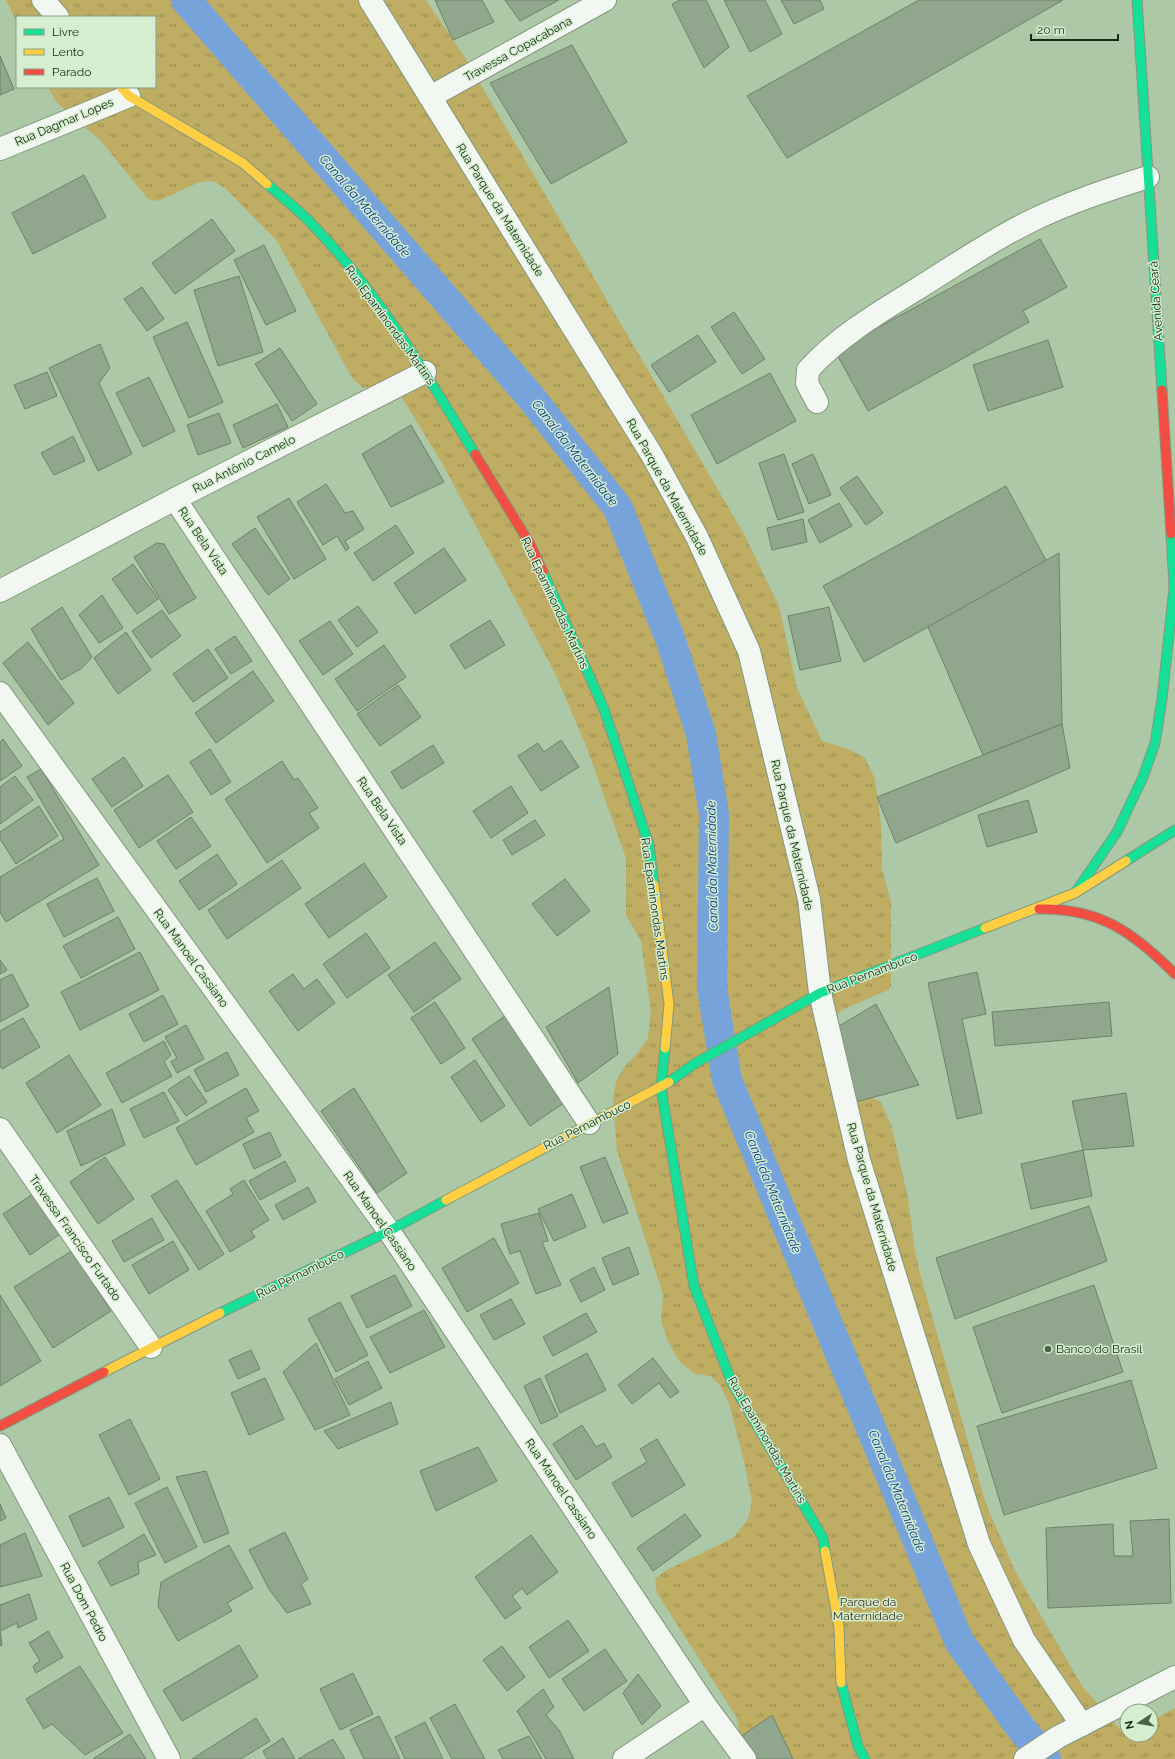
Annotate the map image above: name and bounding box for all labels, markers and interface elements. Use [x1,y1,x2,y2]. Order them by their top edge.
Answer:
street label: Travessa Copacabana [462,14,574,84]
legend [16,16,156,88]
scale bar [1031,16,1118,42]
text: 20 m [1037,23,1065,37]
text: Livre [52,25,79,39]
text: Lento [52,45,84,59]
text: Parado [52,65,91,79]
street label: Rua Dagmar Lopes [13,95,116,149]
street label: Rua Parque da Maternidade [453,141,547,279]
water label: Canal da Maternidade [316,152,414,260]
street label: Avenida Ceará [1146,261,1166,341]
street label: Rua Epaminondas Martins [342,263,438,387]
water label: Canal da Maternidade [529,397,621,509]
street label: Rua Parque da Maternidade [623,416,711,558]
street label: Rua Antônio Camelo [190,432,298,496]
street label: Rua Bela Vista [175,504,231,578]
street label: Rua Epaminondas Martins [518,535,592,671]
street label: Rua Parque da Maternidade [768,758,816,912]
street label: Rua Bela Vista [354,774,410,848]
water label: Canal da Maternidade [703,800,721,932]
street label: Rua Epaminondas Martins [638,837,672,981]
street label: Rua Manoel Cassiano [151,906,231,1010]
street label: Rua Pernambuco [825,949,919,997]
street label: Rua Pernambuco [541,1097,633,1153]
street label: Rua Parque da Maternidade [844,1121,900,1273]
water label: Canal da Maternidade [742,1129,804,1255]
street label: Rua Manoel Cassiano [340,1169,420,1273]
street label: Travessa Francisco Furtado [26,1172,124,1304]
street label: Rua Pernambuco [254,1247,346,1301]
place label: Banco do Brasil [1056,1342,1143,1356]
marker: Banco do Brasil [1043,1344,1053,1354]
street label: Rua Epaminondas Martins [725,1374,809,1506]
water label: Canal da Maternidade [866,1428,928,1554]
street label: Rua Manoel Cassiano [522,1436,600,1542]
street label: Rua Dom Pedro [57,1560,111,1644]
park label: Parque da Maternidade [833,1595,903,1623]
north arrow [1119,1703,1159,1743]
text: N [1122,1720,1137,1730]

